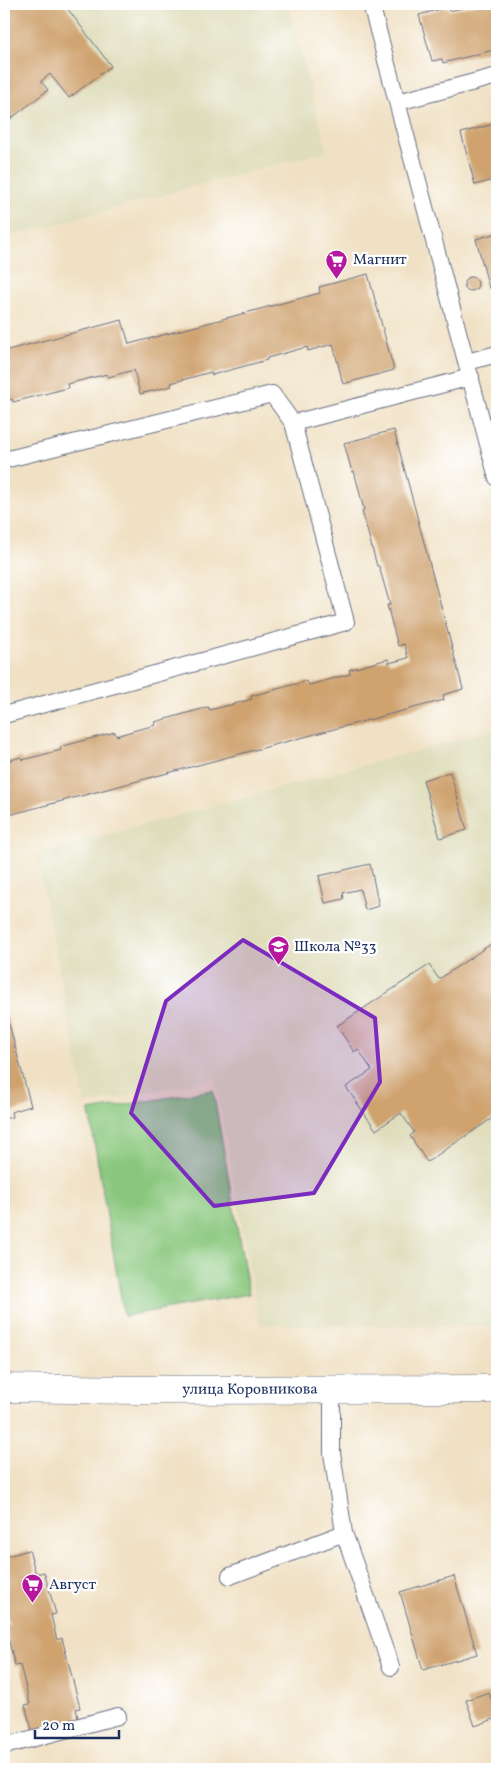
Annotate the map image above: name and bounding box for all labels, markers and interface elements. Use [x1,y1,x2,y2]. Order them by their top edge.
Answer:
supermarket icon: Магнит [325,248,349,279]
place label: Магнит [353,250,407,271]
school or university icon: Школа №33 [266,935,290,966]
place label: Школа №33 [294,937,376,958]
street label: улица Коровникова [182,1379,318,1400]
supermarket icon: Август [21,1573,45,1604]
place label: Август [49,1575,96,1596]
scale bar [35,1708,119,1740]
text: 20 m [42,1716,75,1737]

